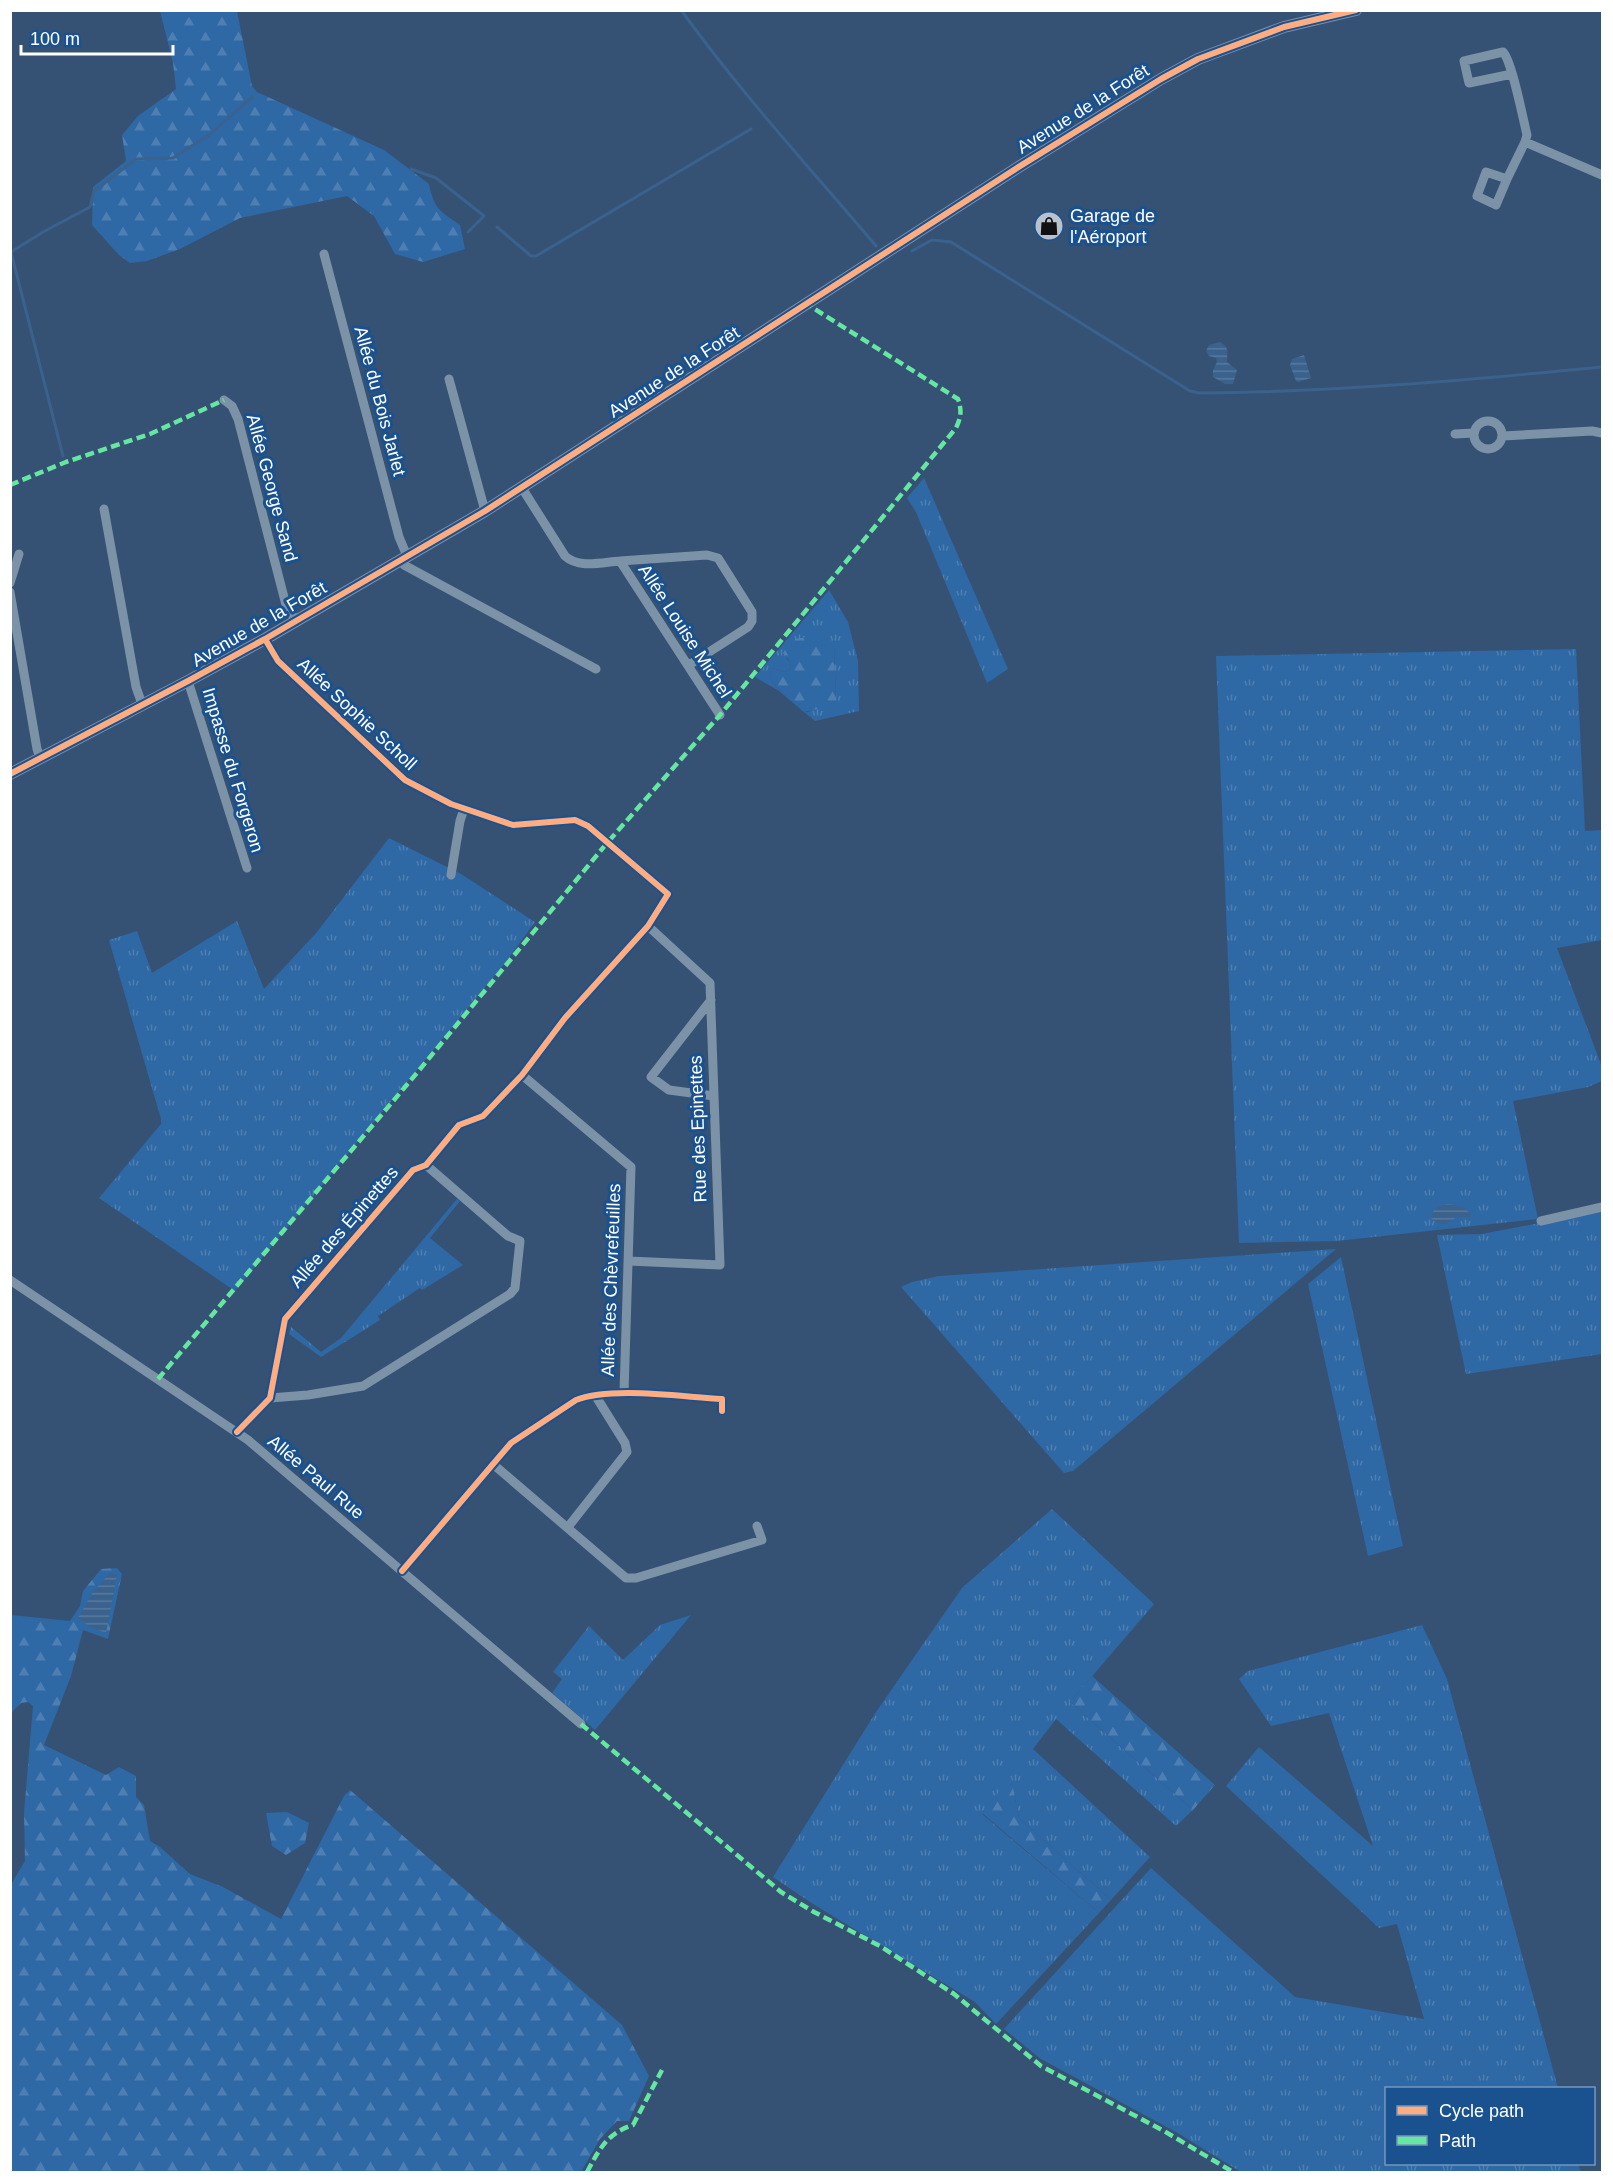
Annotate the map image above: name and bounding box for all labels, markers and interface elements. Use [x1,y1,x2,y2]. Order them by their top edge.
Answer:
scale bar [21,18,172,56]
text: 100 m [30,29,80,49]
street label: Avenue de la Forêt [1013,60,1153,158]
place label: Garage de l'Aéroport [1070,206,1155,247]
shop icon: Garage de l'Aéroport [1033,210,1065,242]
street label: Avenue de la Forêt [605,322,743,422]
street label: Allée du Bois Jarlet [350,324,410,478]
street label: Allée George Sand [243,412,301,564]
street label: Allée Louise Michel [634,561,736,701]
street label: Avenue de la Forêt [188,577,330,671]
street label: Allée Sophie Scholl [293,654,421,774]
street label: Impasse du Forgeron [198,685,268,855]
street label: Rue des Epinettes [685,1055,711,1203]
street label: Allée des Épinettes [286,1162,402,1292]
street label: Allée des Chèvrefeuilles [598,1183,624,1377]
street label: Allée Paul Rue [264,1431,368,1523]
legend [1385,2087,1595,2165]
text: Cycle path [1439,2101,1524,2121]
text: Path [1439,2131,1476,2151]

